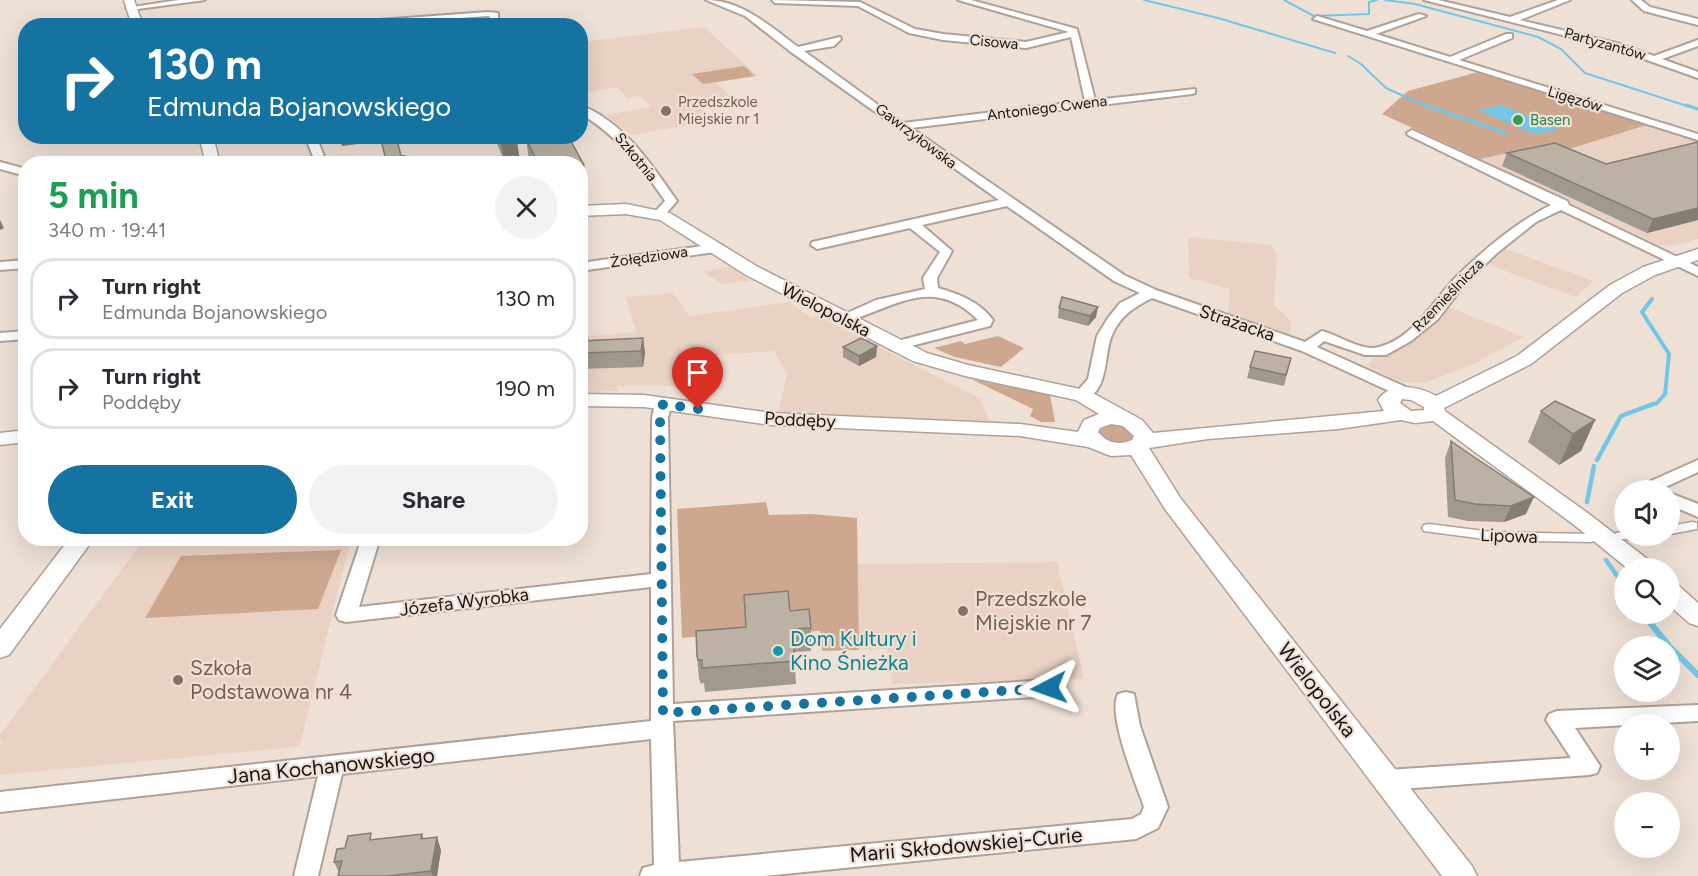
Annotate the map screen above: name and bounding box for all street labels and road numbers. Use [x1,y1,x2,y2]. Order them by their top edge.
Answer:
street label: Partyzantów [1562,24,1648,64]
street label: Cisowa [969,31,1019,53]
street label: Ligęzów [1546,82,1605,116]
street label: Antoniego Cwena [986,92,1108,124]
street label: Gawrzyłowska [872,100,960,172]
street label: Szkotnia [611,129,661,185]
street label: Żołędziowa [609,243,689,271]
street label: Rzemieślnicza [1409,255,1487,335]
street label: Wielopolska [778,278,874,342]
street label: Strażacka [1196,300,1278,346]
street label: Poddęby [764,407,837,433]
street label: Lipowa [1480,524,1538,548]
street label: Józefa Wyrobka [398,583,530,621]
street label: Wielopolska [1273,637,1362,742]
street label: Jana Kochanowskiego [226,742,436,789]
street label: Marii Skłodowskiej-Curie [849,822,1083,867]

